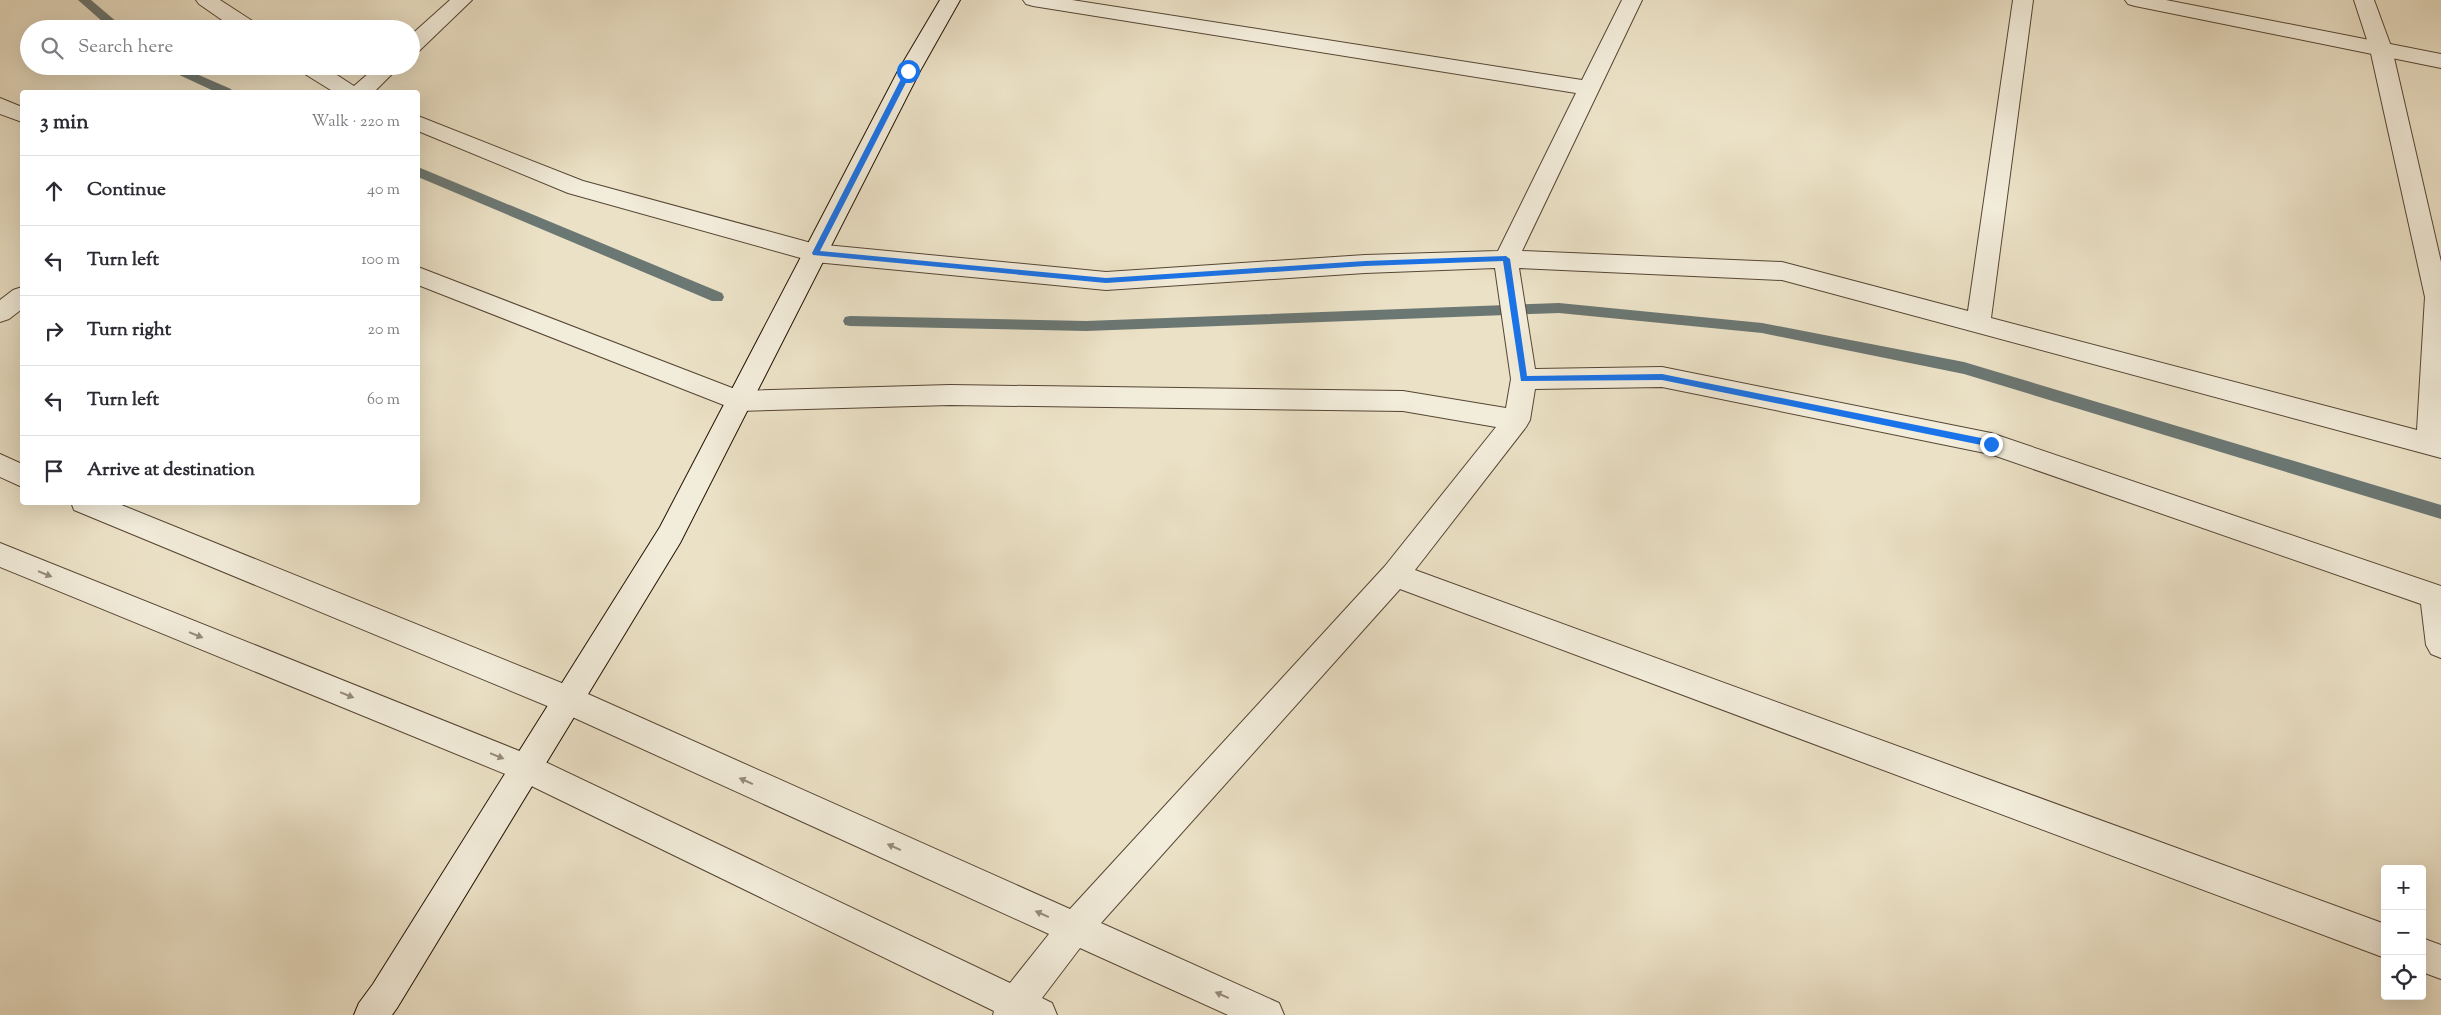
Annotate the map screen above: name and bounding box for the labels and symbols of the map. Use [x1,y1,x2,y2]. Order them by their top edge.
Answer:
route start [897,60,920,83]
route end [1980,433,2003,456]
one-way arrow [38,570,53,578]
one-way arrow [189,631,203,639]
one-way arrow [340,692,354,700]
one-way arrow [490,752,505,760]
one-way arrow [739,776,753,784]
one-way arrow [887,843,901,851]
one-way arrow [1035,910,1049,918]
one-way arrow [1215,991,1229,999]

